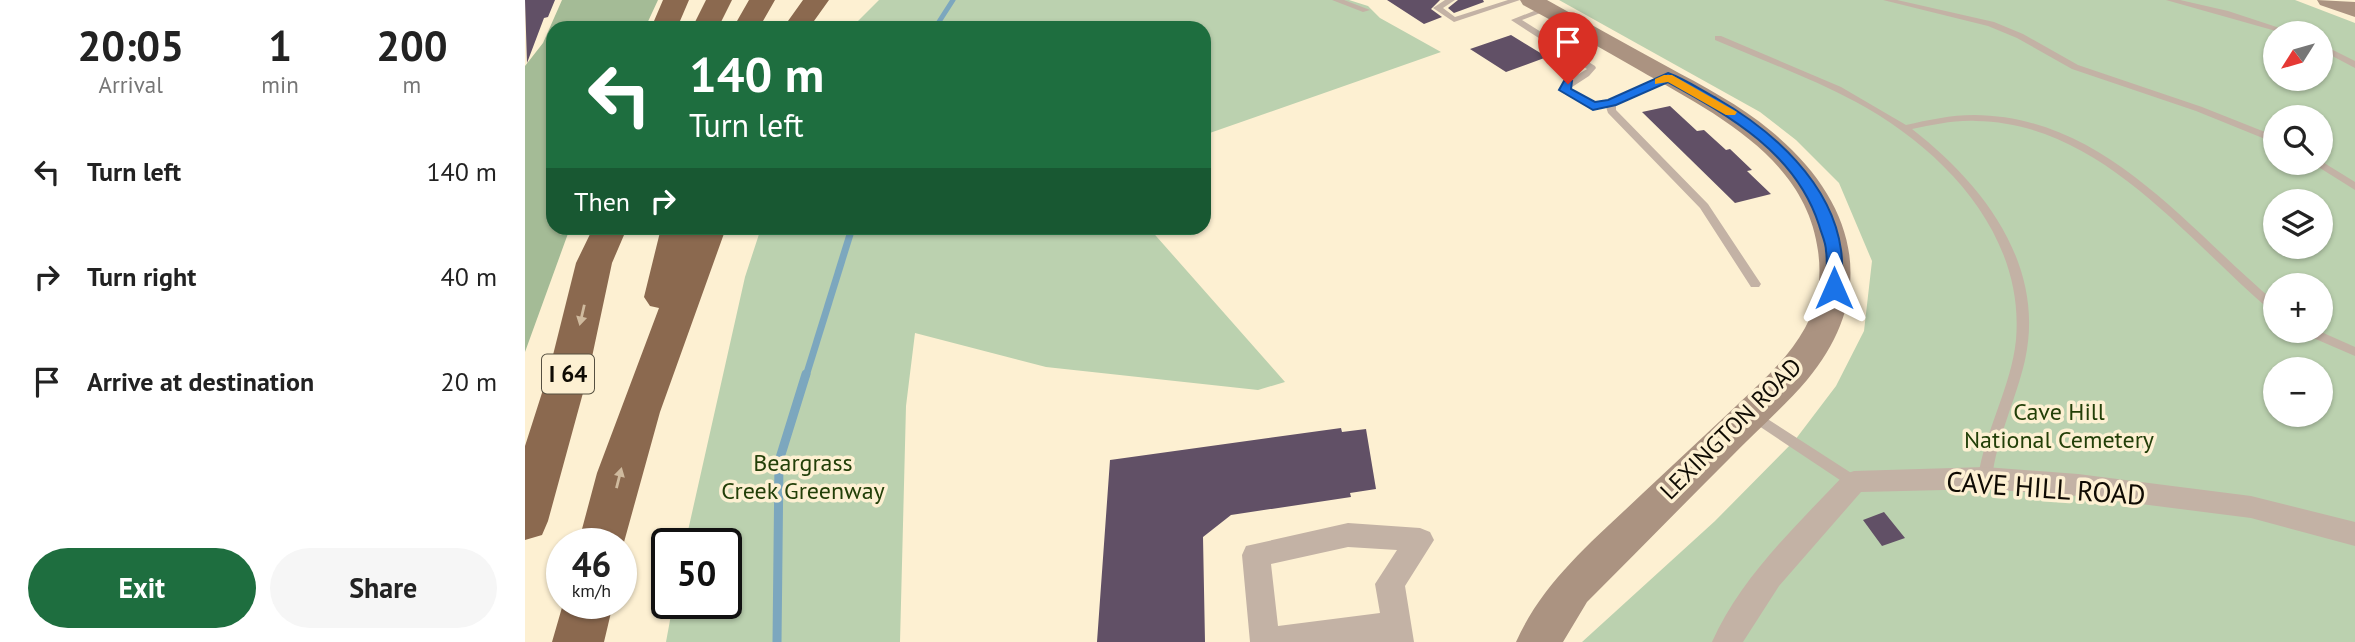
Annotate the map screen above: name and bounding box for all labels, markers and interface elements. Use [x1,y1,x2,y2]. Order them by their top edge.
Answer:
pin [1538,12.0,1598,84]
text: 20:05 [77,18,184,73]
text: 1 [268,18,292,73]
text: 200 [376,18,448,73]
north arrow [2263,21,2333,91]
map controls [2263,21,2333,427]
icon: arrive [1549,23,1587,61]
text: 140 m [689,42,824,106]
icon: left [574,49,665,140]
text: Arrival [98,70,163,99]
text: min [261,70,299,99]
text: m [403,70,421,99]
text: Turn left [689,104,804,146]
button: search [2263,105,2333,175]
icon: left [28,153,66,191]
text: Turn left [87,155,181,188]
text: 140 m [426,155,497,188]
icon: right [644,182,682,220]
text: Then [574,185,630,218]
button: layers [2263,189,2333,259]
position arrow [1797,251,1871,325]
icon: right [28,258,66,296]
text: Turn right [87,260,196,293]
text: 40 m [441,260,497,293]
button: + [2263,273,2333,343]
one-way arrow [576,304,587,326]
street label: LEXINGTON ROAD [1653,351,1808,506]
road number: I 64 [542,354,594,394]
button: − [2263,357,2333,427]
icon: arrive [28,363,66,401]
text: Arrive at destination [87,365,314,398]
text: 20 m [441,365,497,398]
park label: Cave Hill National Cemetery [1964,396,2154,455]
park label: Beargrass Creek Greenway [721,447,885,506]
street label: CAVE HILL ROAD [1945,462,2147,513]
one-way arrow [614,467,625,489]
speed limit sign: 50 [651,528,742,619]
text: 46 [572,541,611,587]
button: Exit [28,548,256,628]
button: Share [270,548,497,628]
text: km/h [572,579,611,602]

